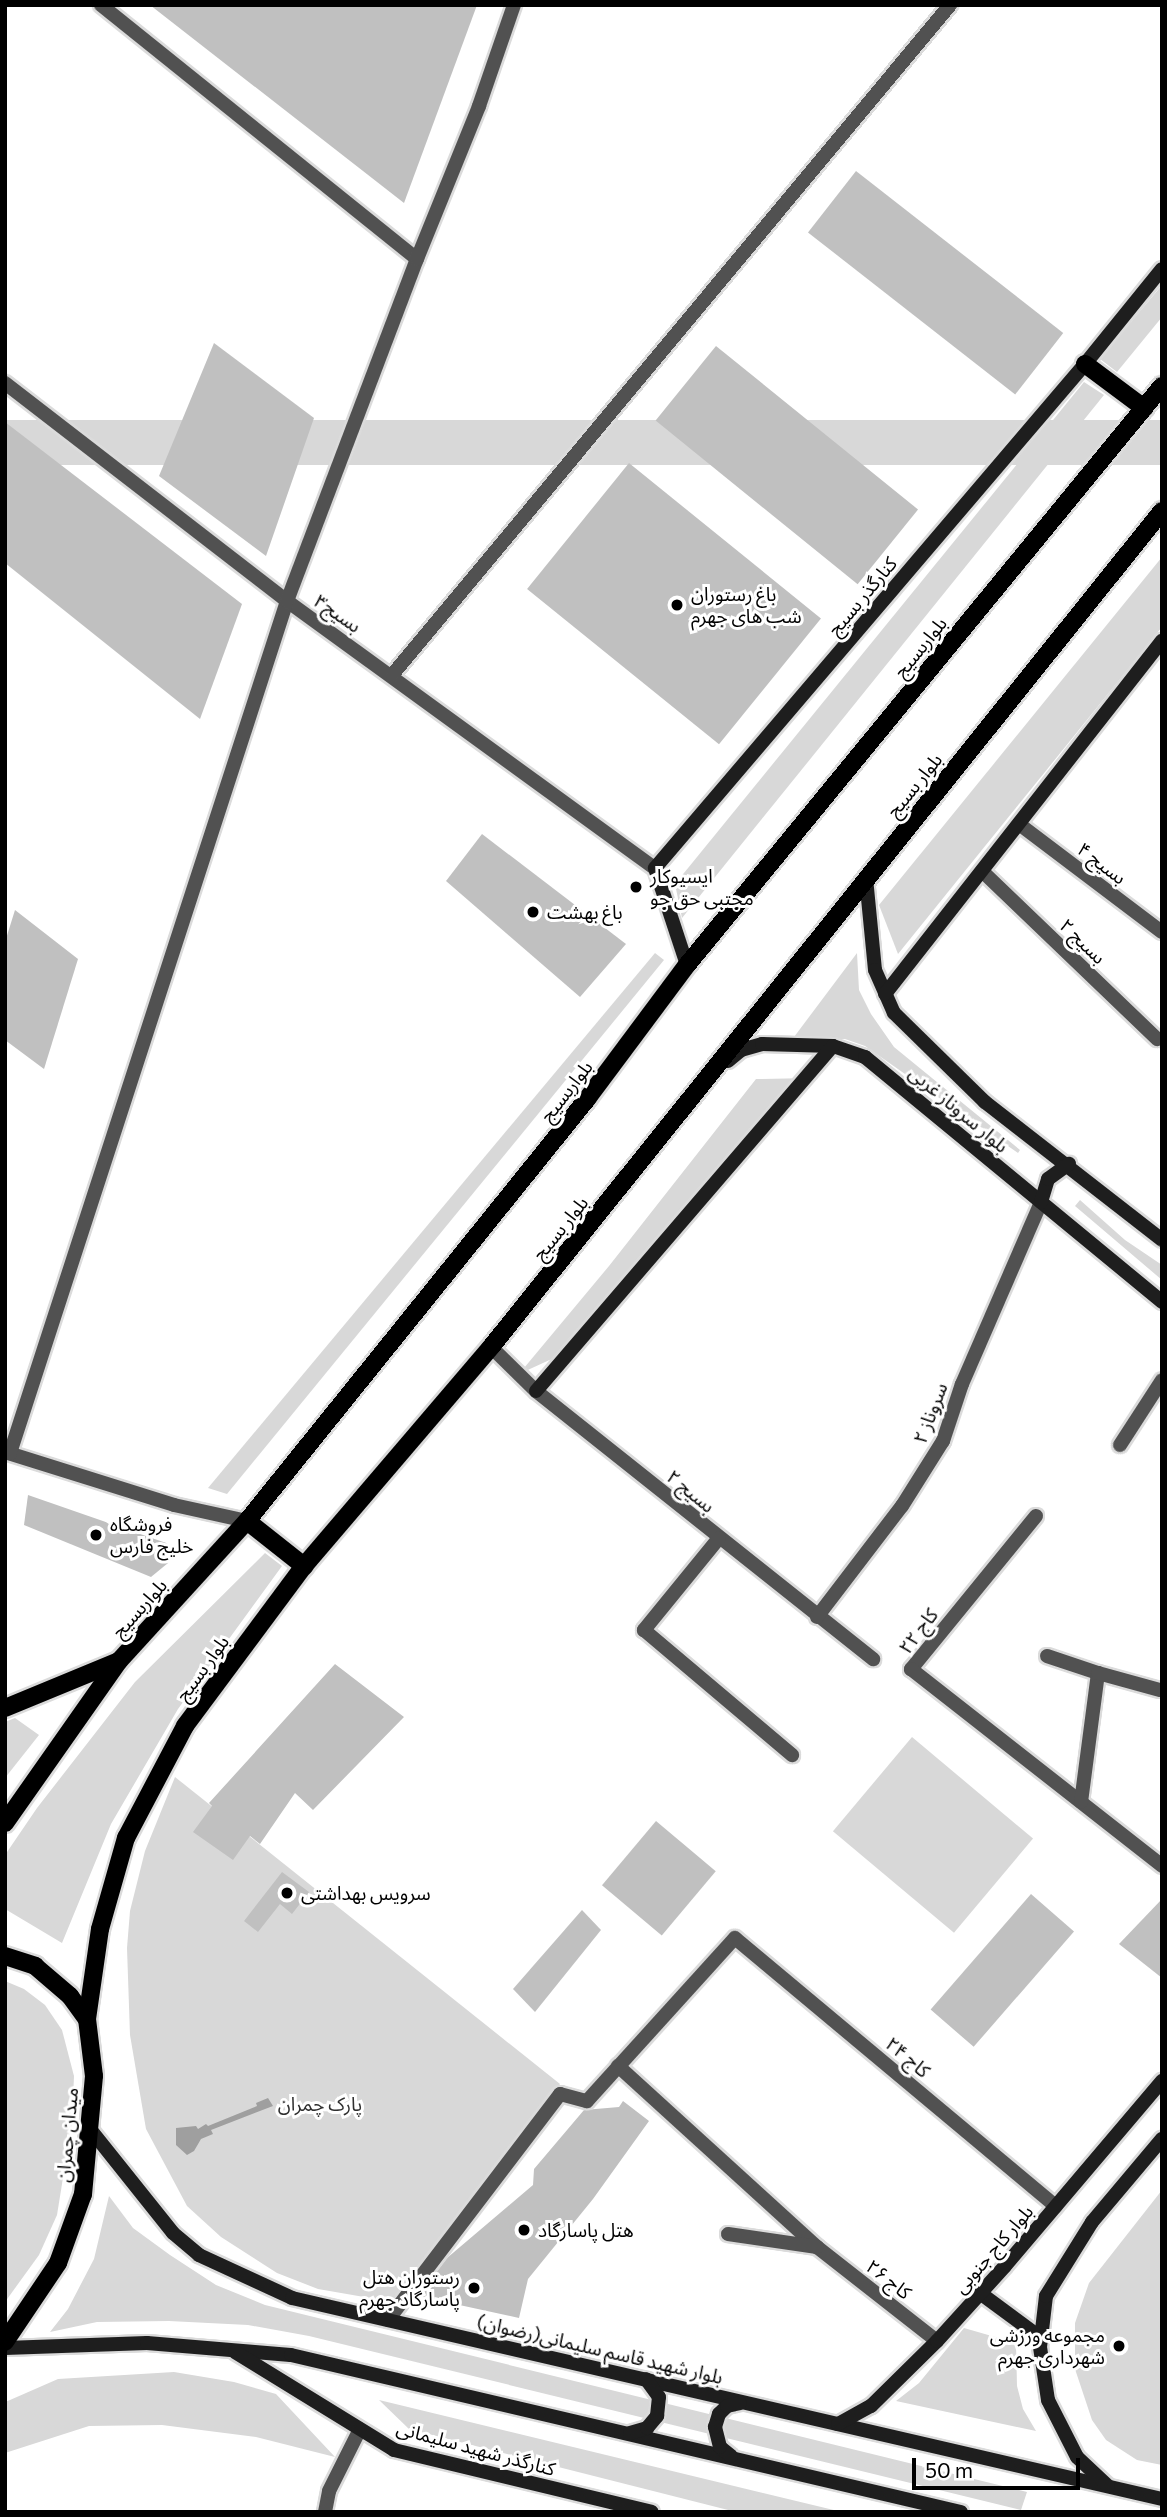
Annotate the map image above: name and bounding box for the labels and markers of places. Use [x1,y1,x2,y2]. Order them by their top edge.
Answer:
place label: باغ رستوران شب های جهرم [691,583,802,627]
marker: باغ رستوران شب های جهرم [669,597,685,613]
place label: ایسیوکار مجتبی حق جو [650,865,754,909]
marker: ایسیوکار مجتبی حق جو [628,879,644,895]
place label: باغ بهشت [547,901,623,923]
marker: باغ بهشت [525,904,541,920]
place label: فروشگاه خلیج فارس [110,1513,193,1557]
marker: فروشگاه خلیج فارس [88,1527,104,1543]
place label: سرویس بهداشتی [301,1882,431,1904]
marker: سرویس بهداشتی [279,1885,295,1901]
place label: هتل پاسارگاد [538,2219,634,2241]
marker: هتل پاسارگاد [516,2222,532,2238]
place label: رستوران هتل پاسارگاد جهرم [359,2266,460,2310]
marker: رستوران هتل پاسارگاد جهرم [466,2280,482,2296]
place label: مجموعه ورزشی شهرداری جهرم [990,2324,1105,2368]
marker: مجموعه ورزشی شهرداری جهرم [1111,2338,1127,2354]

